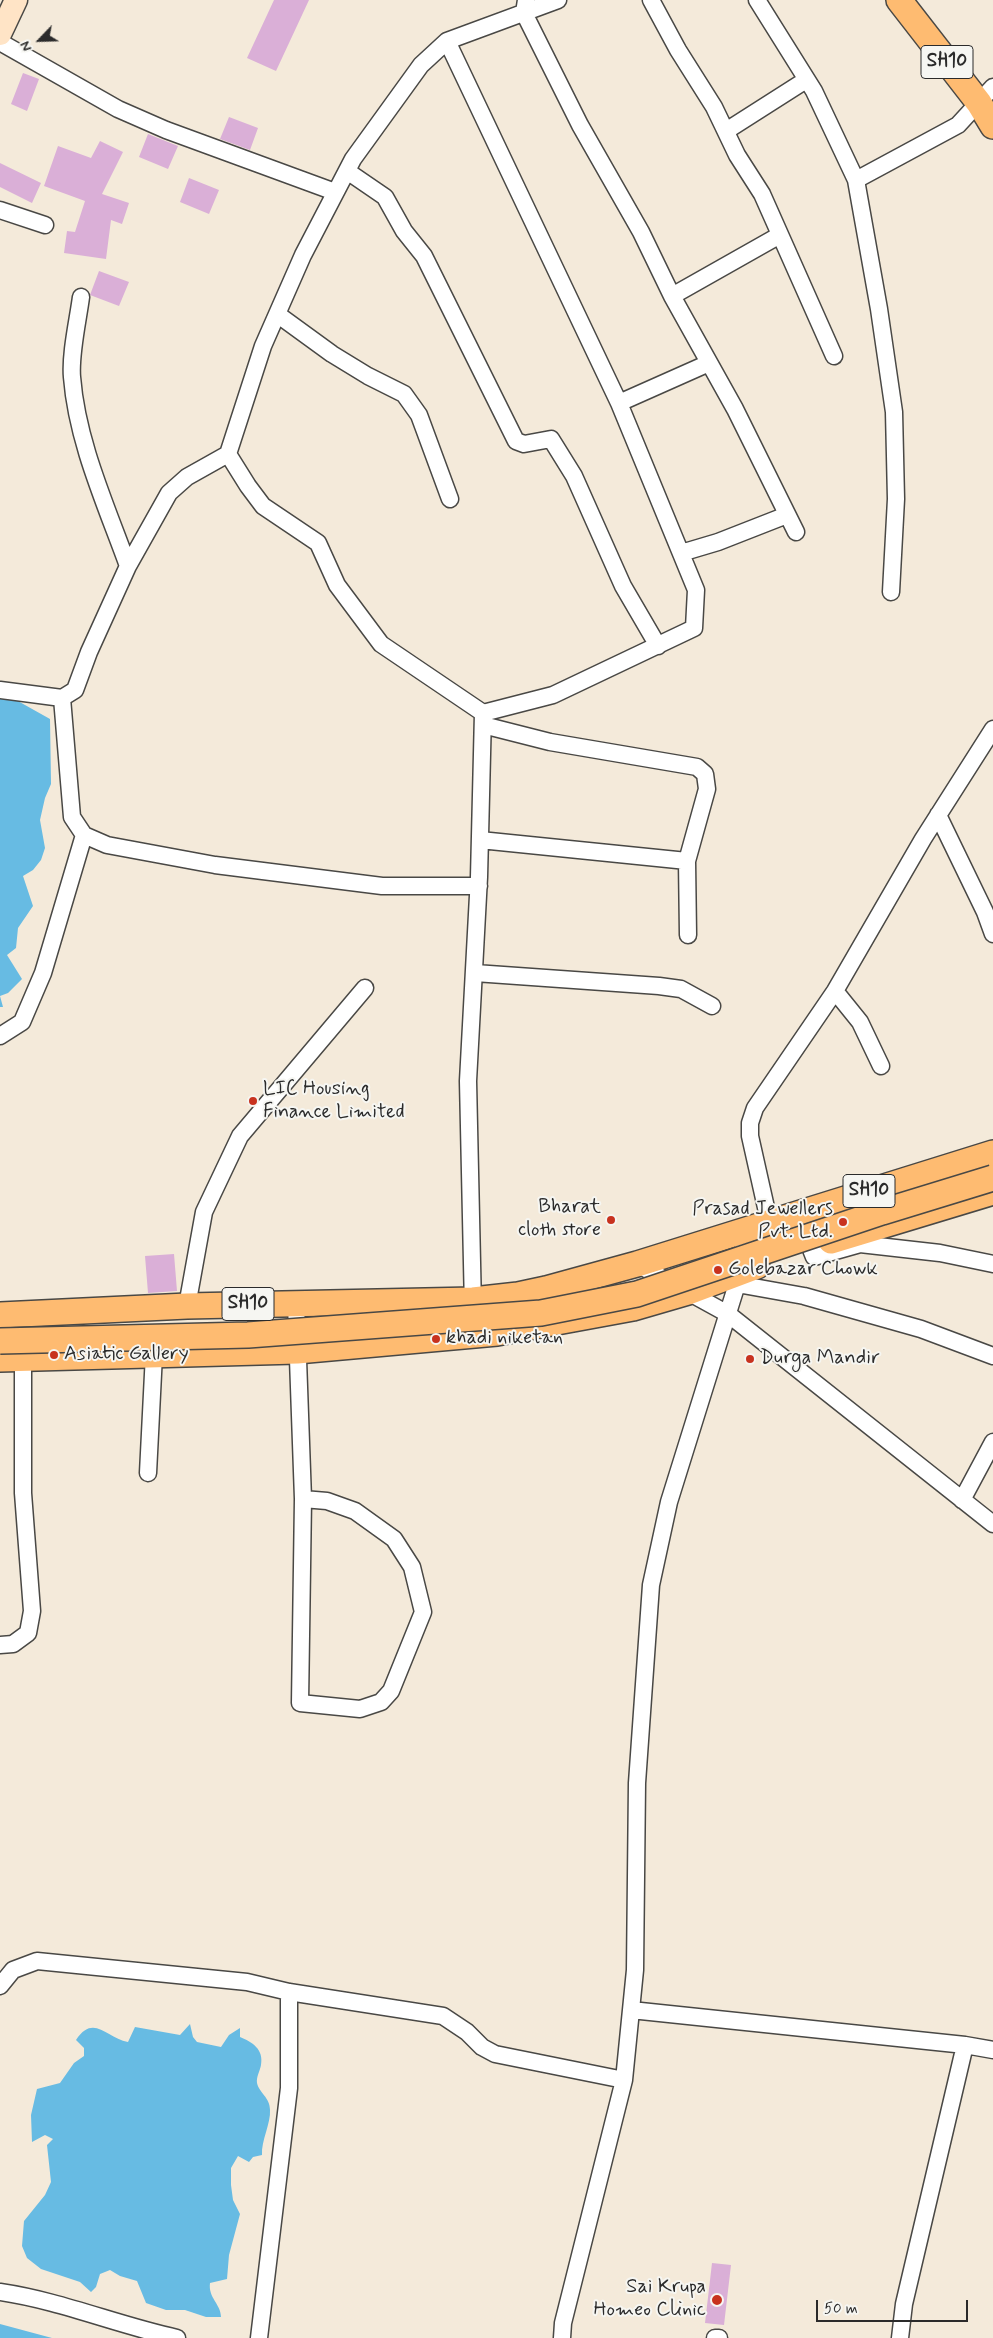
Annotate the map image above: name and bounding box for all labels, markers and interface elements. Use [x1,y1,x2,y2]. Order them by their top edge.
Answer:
north arrow [15,15,65,65]
text: N [16,38,36,54]
road number: SH10 [921,46,973,78]
place label: LIC Housing Finance Limited [263,1078,405,1125]
marker: LIC Housing Finance Limited [247,1095,259,1107]
road number: SH10 [843,1174,895,1208]
place label: Bharat cloth store [518,1196,601,1243]
place label: Prasad Jewellers Pvt. Ltd. [692,1198,833,1245]
marker: Bharat cloth store [605,1214,617,1226]
marker: Prasad Jewellers Pvt. Ltd. [837,1216,849,1228]
place label: Golebazar Chowk [728,1258,878,1282]
marker: Golebazar Chowk [712,1264,724,1276]
road number: SH10 [222,1288,274,1320]
place label: khadi niketan [446,1327,563,1351]
marker: khadi niketan [430,1333,442,1345]
place label: Asiatic Gallery [64,1343,189,1367]
place label: Durga Mandir [760,1347,880,1371]
marker: Asiatic Gallery [48,1349,60,1361]
marker: Durga Mandir [744,1353,756,1365]
place label: Sai Krupa Homeo Clinic [593,2276,706,2323]
scale bar [818,2290,970,2322]
marker: Sai Krupa Homeo Clinic [710,2293,724,2307]
text: 50 m [824,2299,858,2319]

